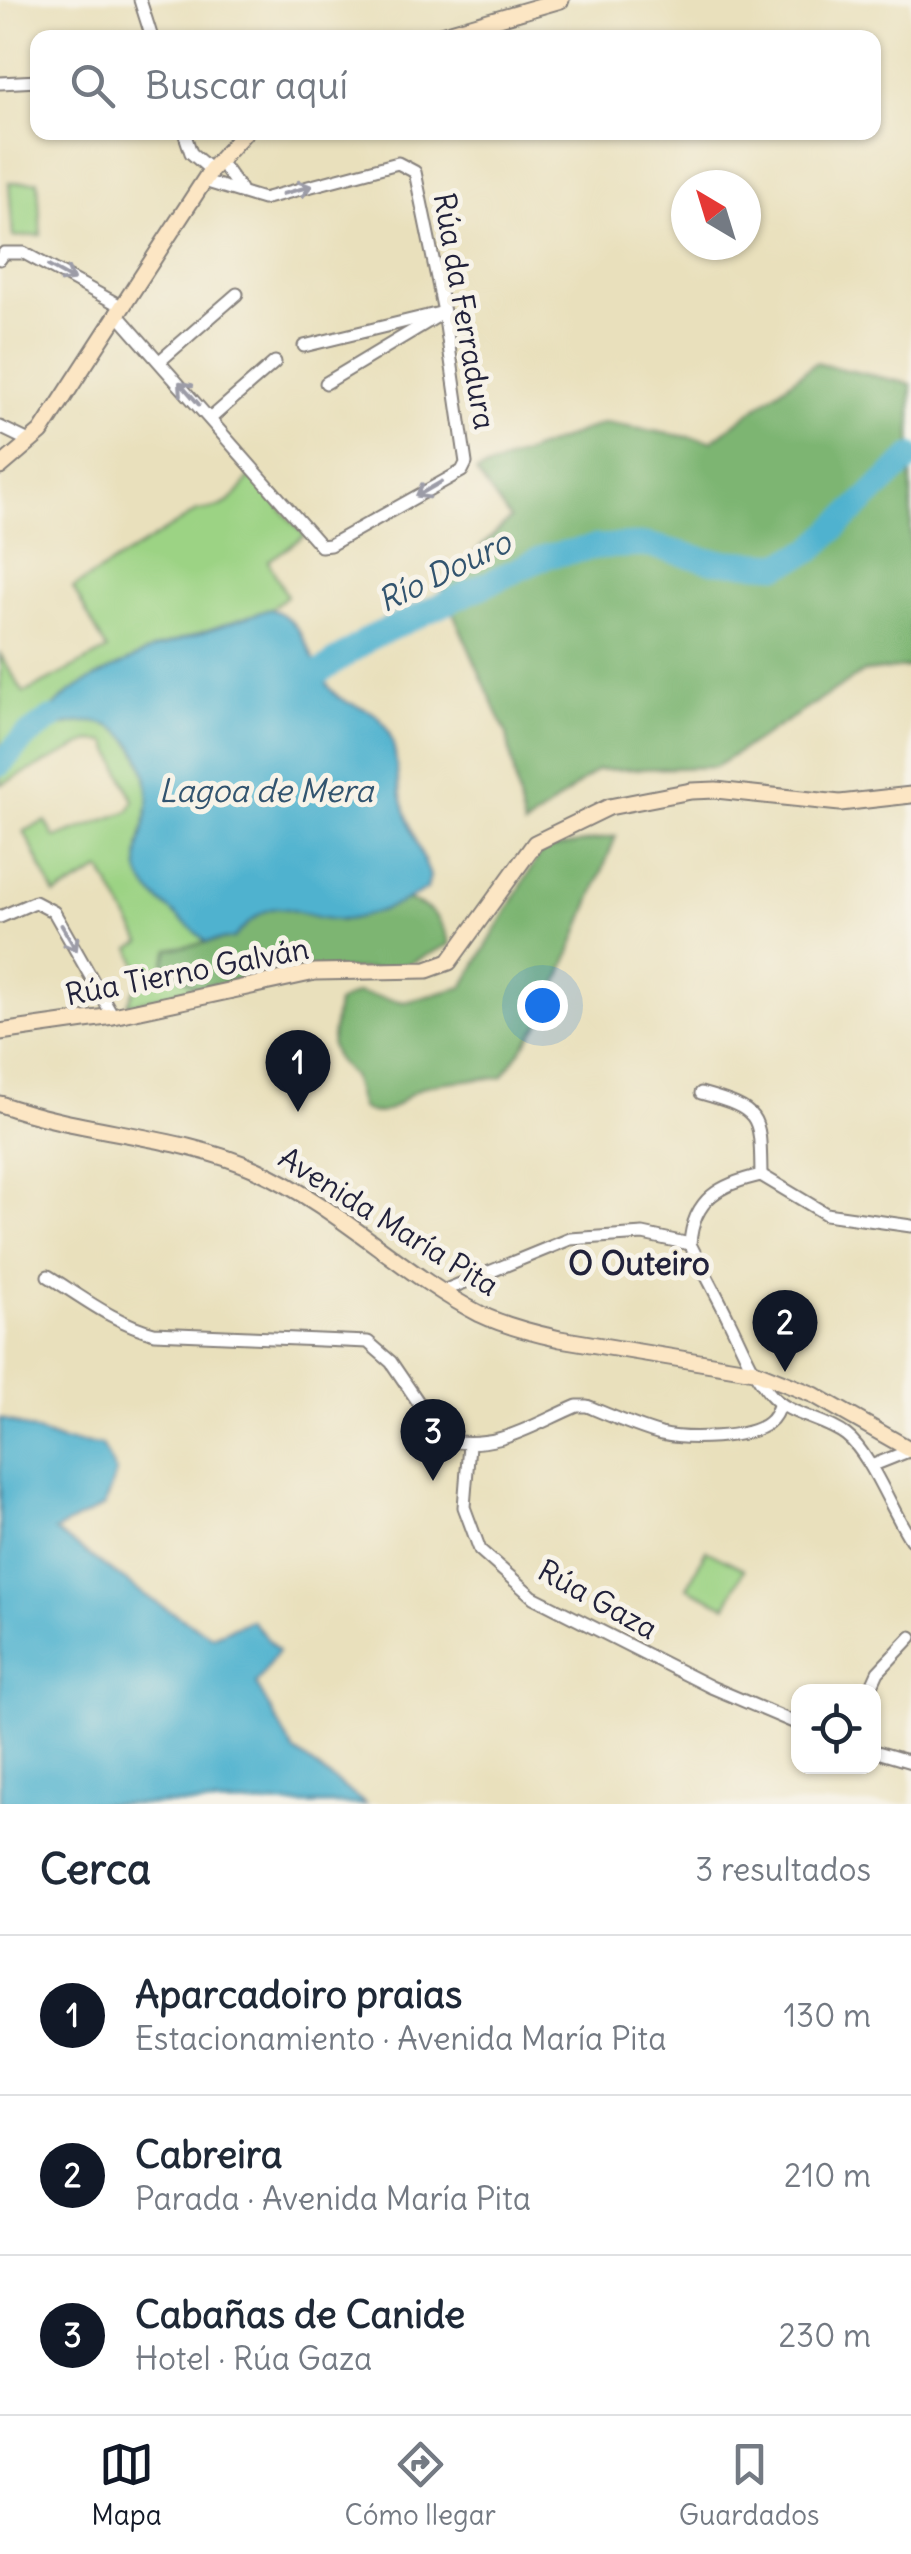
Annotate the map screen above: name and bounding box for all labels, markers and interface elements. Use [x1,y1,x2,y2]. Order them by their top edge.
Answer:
search box [30,30,881,140]
icon: search [65,58,120,113]
text: Buscar aquí [145,62,348,109]
north arrow [671,170,761,260]
one-way arrow [281,179,312,198]
street label: Rúa da Ferradura [426,190,504,432]
one-way arrow [45,263,75,283]
one-way arrow [177,381,200,406]
one-way arrow [415,480,445,500]
water label: Río Douro [371,520,519,621]
water label: Lagoa de Mera [159,770,375,811]
one-way arrow [59,923,79,952]
street label: Rúa Tierno Galván [62,929,312,1013]
your location [517,980,568,1031]
pin: 1 [266,1030,330,1112]
street label: Avenida María Pita [272,1138,506,1304]
district label: O Outeiro [568,1243,710,1284]
pin: 2 [752,1290,818,1372]
pin: 3 [400,1398,466,1481]
street label: Rúa Gaza [532,1551,664,1647]
map controls [791,1684,881,1774]
button: locate [791,1684,881,1774]
text: Cerca [40,1843,151,1895]
text: 3 resultados [695,1849,871,1890]
text: Aparcadoiro praias [135,1971,462,2018]
text: 1 [66,1995,79,2036]
text: 130 m [783,1995,871,2036]
text: Estacionamiento · Avenida María Pita [135,2018,666,2059]
text: Cabreira [135,2131,283,2178]
text: 2 [64,2155,81,2196]
text: 210 m [784,2155,871,2196]
text: Parada · Avenida María Pita [135,2178,531,2219]
text: Cabañas de Canide [135,2291,465,2338]
text: 3 [63,2315,82,2356]
text: 230 m [779,2315,871,2356]
text: Hotel · Rúa Gaza [135,2338,372,2379]
tab: Mapa [91,2437,162,2533]
tab: Cómo llegar [345,2437,496,2533]
tab: Guardados [679,2437,820,2533]

